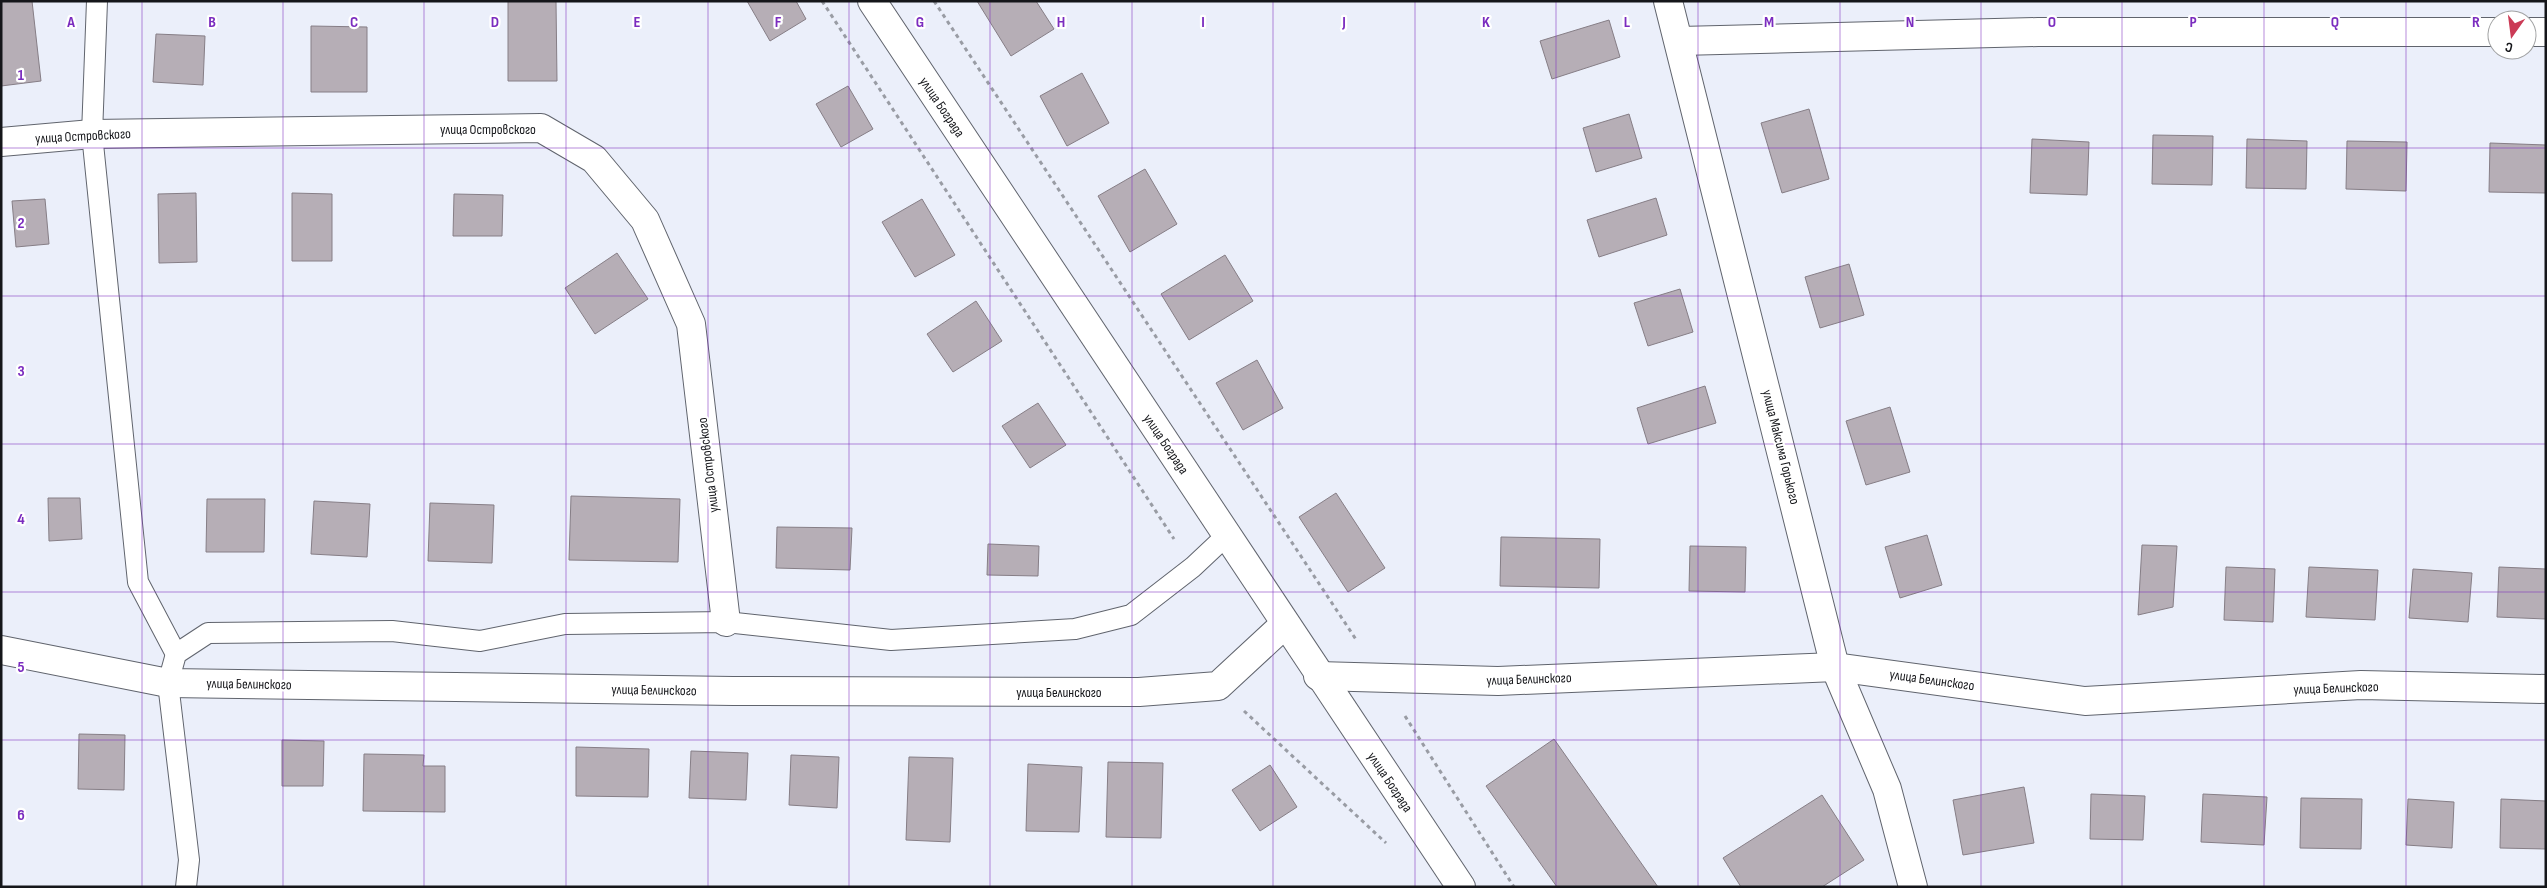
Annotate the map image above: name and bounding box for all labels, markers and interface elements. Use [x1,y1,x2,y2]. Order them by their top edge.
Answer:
north arrow [2487,10,2537,60]
text: A [66,13,75,32]
text: B [208,13,216,32]
text: C [350,13,358,32]
text: D [491,13,499,32]
text: E [634,13,641,32]
text: F [775,13,782,32]
text: G [916,13,924,32]
text: H [1057,13,1065,32]
text: I [1201,13,1205,32]
text: J [1341,13,1346,32]
text: K [1482,13,1490,32]
text: L [1624,13,1631,32]
text: M [1764,13,1774,32]
text: N [1906,13,1914,32]
text: O [2048,13,2056,32]
text: P [2189,13,2197,32]
text: Q [2331,13,2339,32]
text: R [2472,13,2480,32]
text: С [2503,38,2515,56]
text: 1 [18,66,25,85]
street label: улица Бограда [916,74,968,140]
street label: улица Островского [440,121,536,138]
street label: улица Островского [35,125,132,147]
text: 2 [17,214,25,233]
text: 3 [17,362,25,381]
street label: улица Максима Горького [1759,388,1804,506]
street label: улица Бограда [1140,411,1192,477]
street label: улица Островского [694,416,722,514]
text: 4 [17,510,25,529]
text: 5 [17,658,25,677]
street label: улица Белинского [1889,666,1976,694]
street label: улица Белинского [1486,669,1572,689]
street label: улица Белинского [206,675,292,693]
street label: улица Белинского [2293,678,2379,698]
street label: улица Белинского [611,681,697,699]
street label: улица Белинского [1016,684,1102,701]
street label: улица Бограда [1364,749,1416,815]
text: 6 [17,806,25,825]

